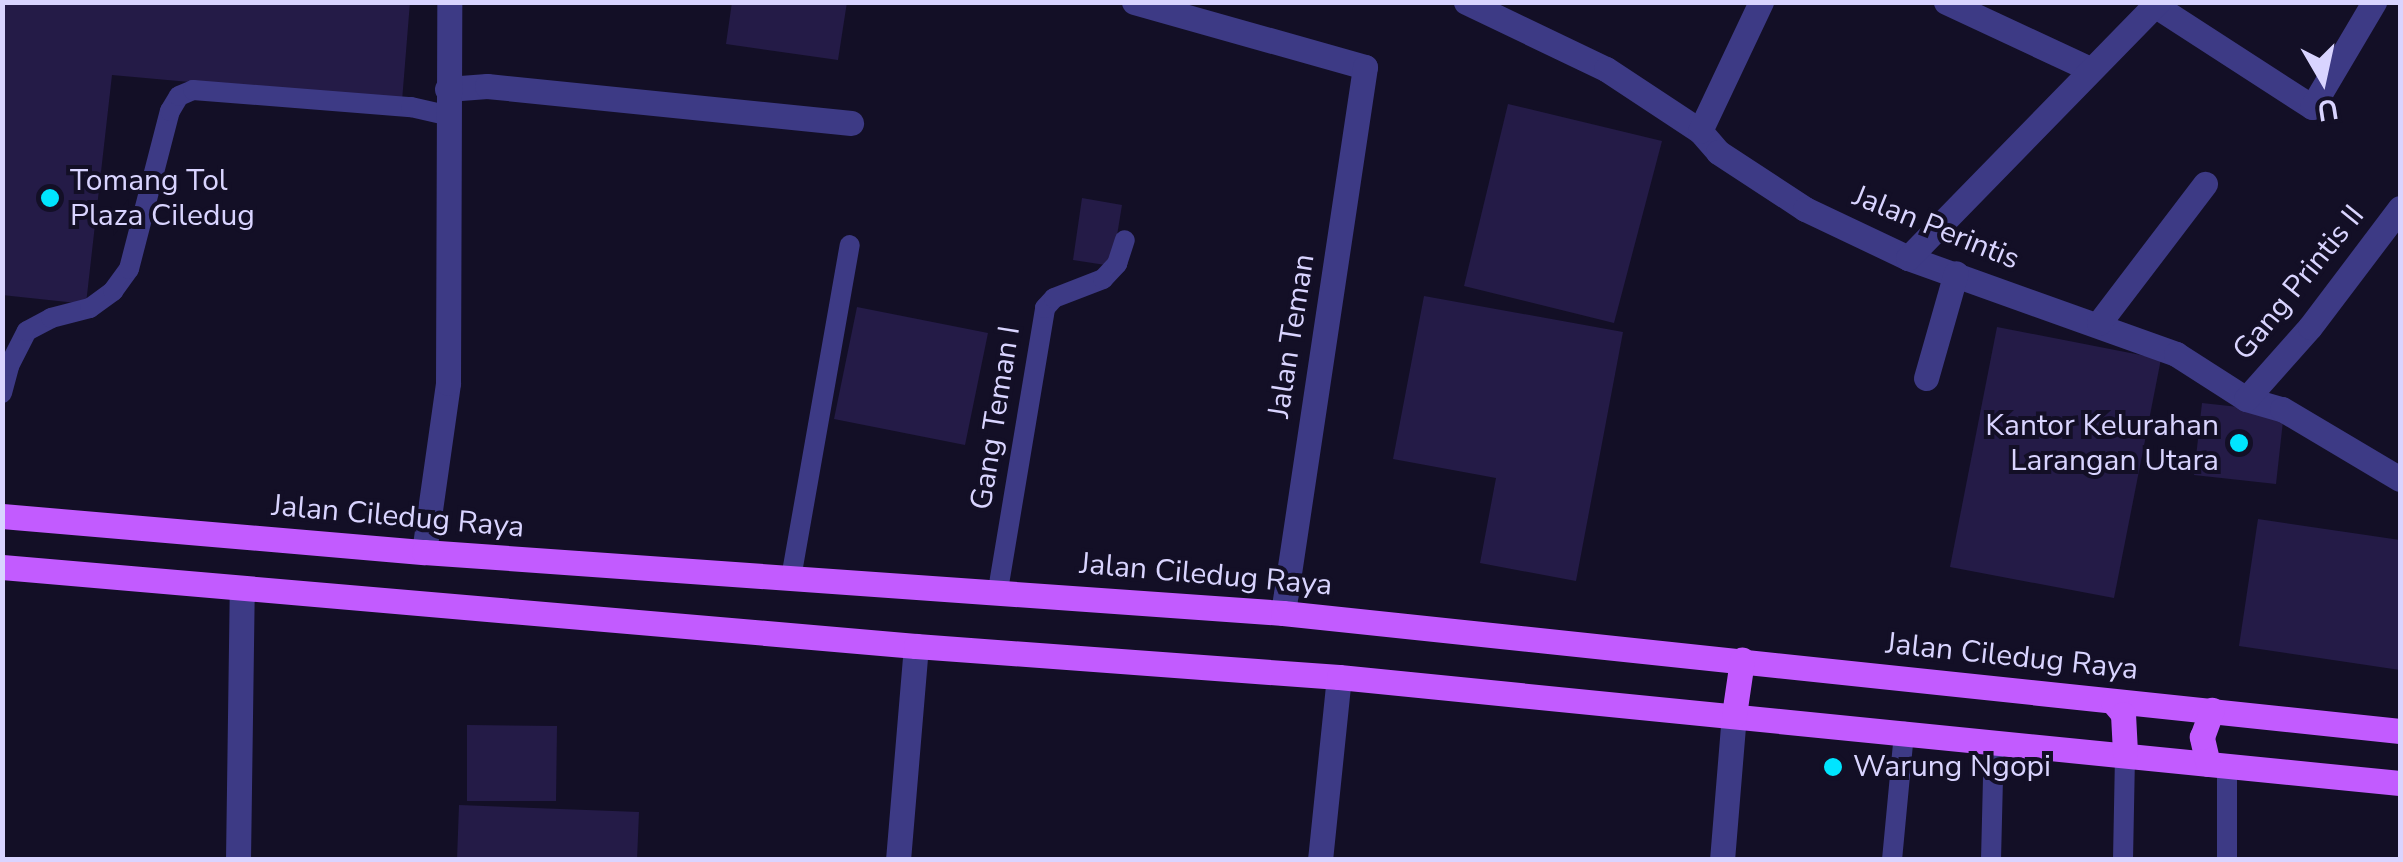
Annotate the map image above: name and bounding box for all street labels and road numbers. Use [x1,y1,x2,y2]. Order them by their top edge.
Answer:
street label: Jalan Perintis [1848,178,2024,278]
street label: Gang Printis II [2226,198,2372,368]
street label: Jalan Teman [1261,251,1323,421]
street label: Gang Teman I [964,323,1028,513]
street label: Jalan Ciledug Raya [270,488,526,546]
street label: Jalan Ciledug Raya [1078,546,1334,604]
street label: Jalan Ciledug Raya [1884,626,2140,688]

